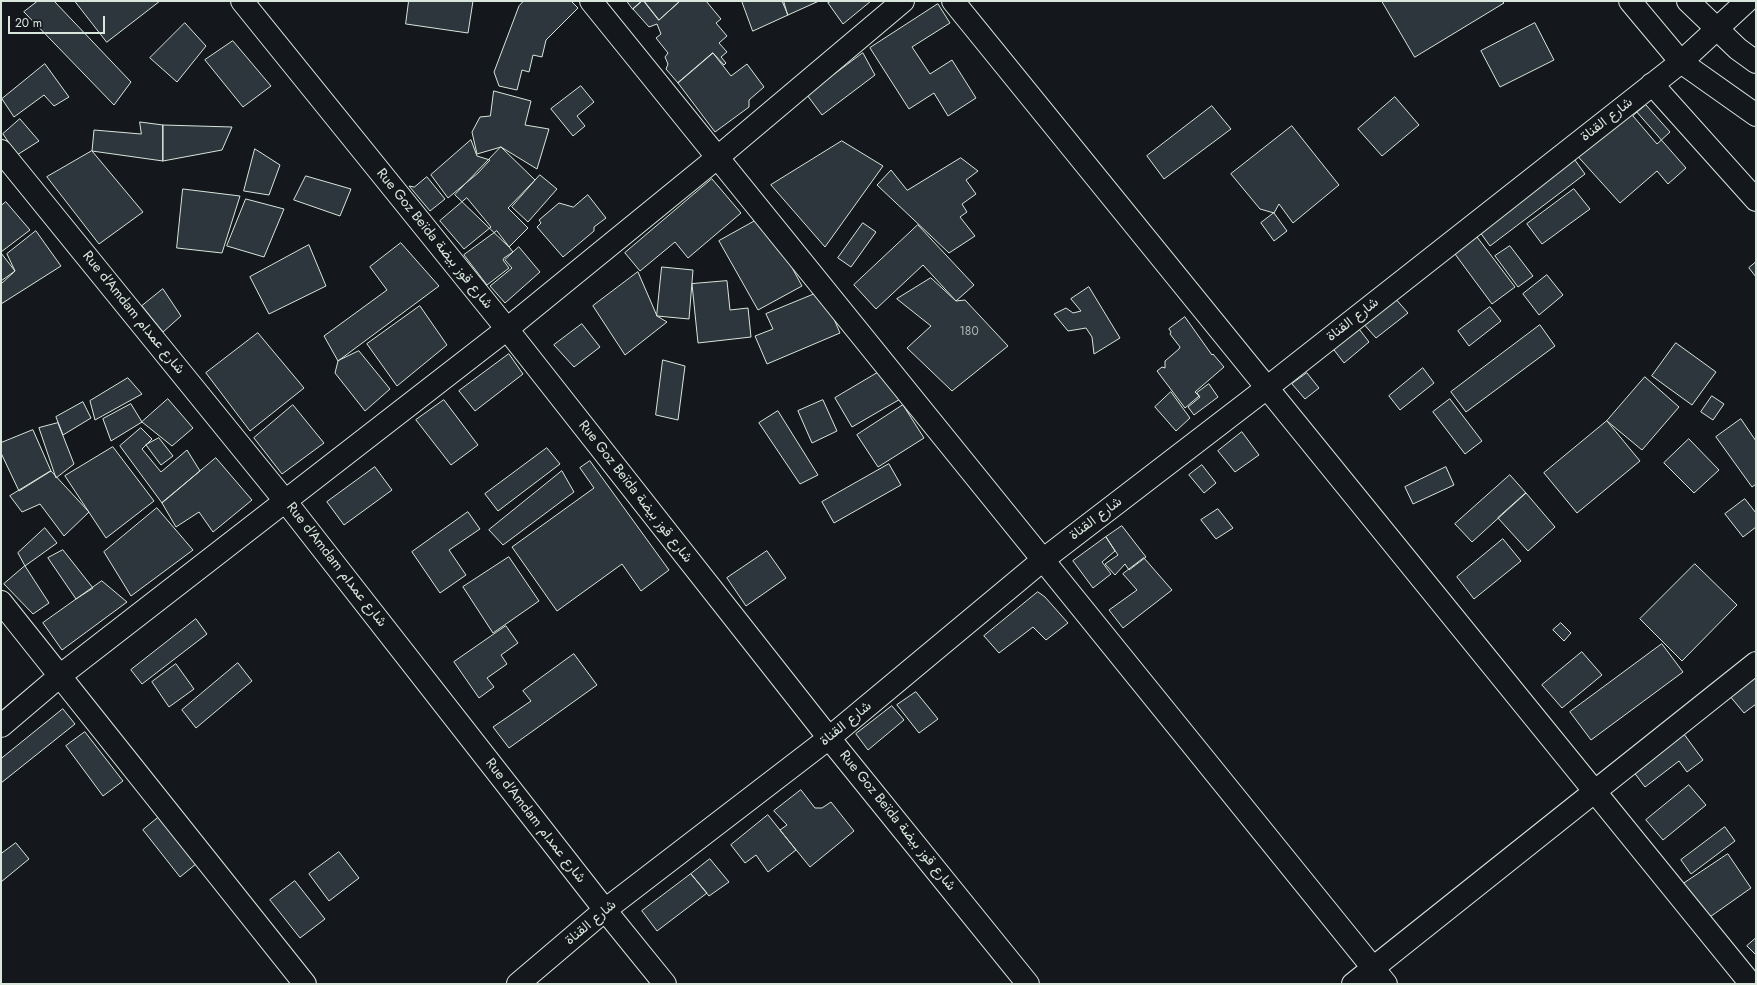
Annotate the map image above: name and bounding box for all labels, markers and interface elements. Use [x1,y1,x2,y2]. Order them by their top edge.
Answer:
scale bar [10,8,107,34]
text: 20 m [15,14,42,32]
street label: شارع القناة [1578,94,1636,146]
street label: Rue Goz Beïda شارع قوز بيضة [372,165,496,313]
street label: Rue d'Amdam شارع عمدام [78,248,188,378]
street label: شارع القناة [1324,294,1382,346]
house number: 180 [959,325,979,339]
street label: Rue Goz Beïda شارع قوز بيضة [574,418,696,566]
street label: شارع القناة [1066,494,1126,544]
street label: Rue d'Amdam شارع عمدام [282,499,390,631]
street label: شارع القناة [817,698,875,750]
street label: Rue Goz Beïda شارع قوز بيضة [835,747,959,895]
street label: Rue d'Amdam شارع عمدام [481,755,589,887]
street label: شارع القناة [562,897,620,949]

